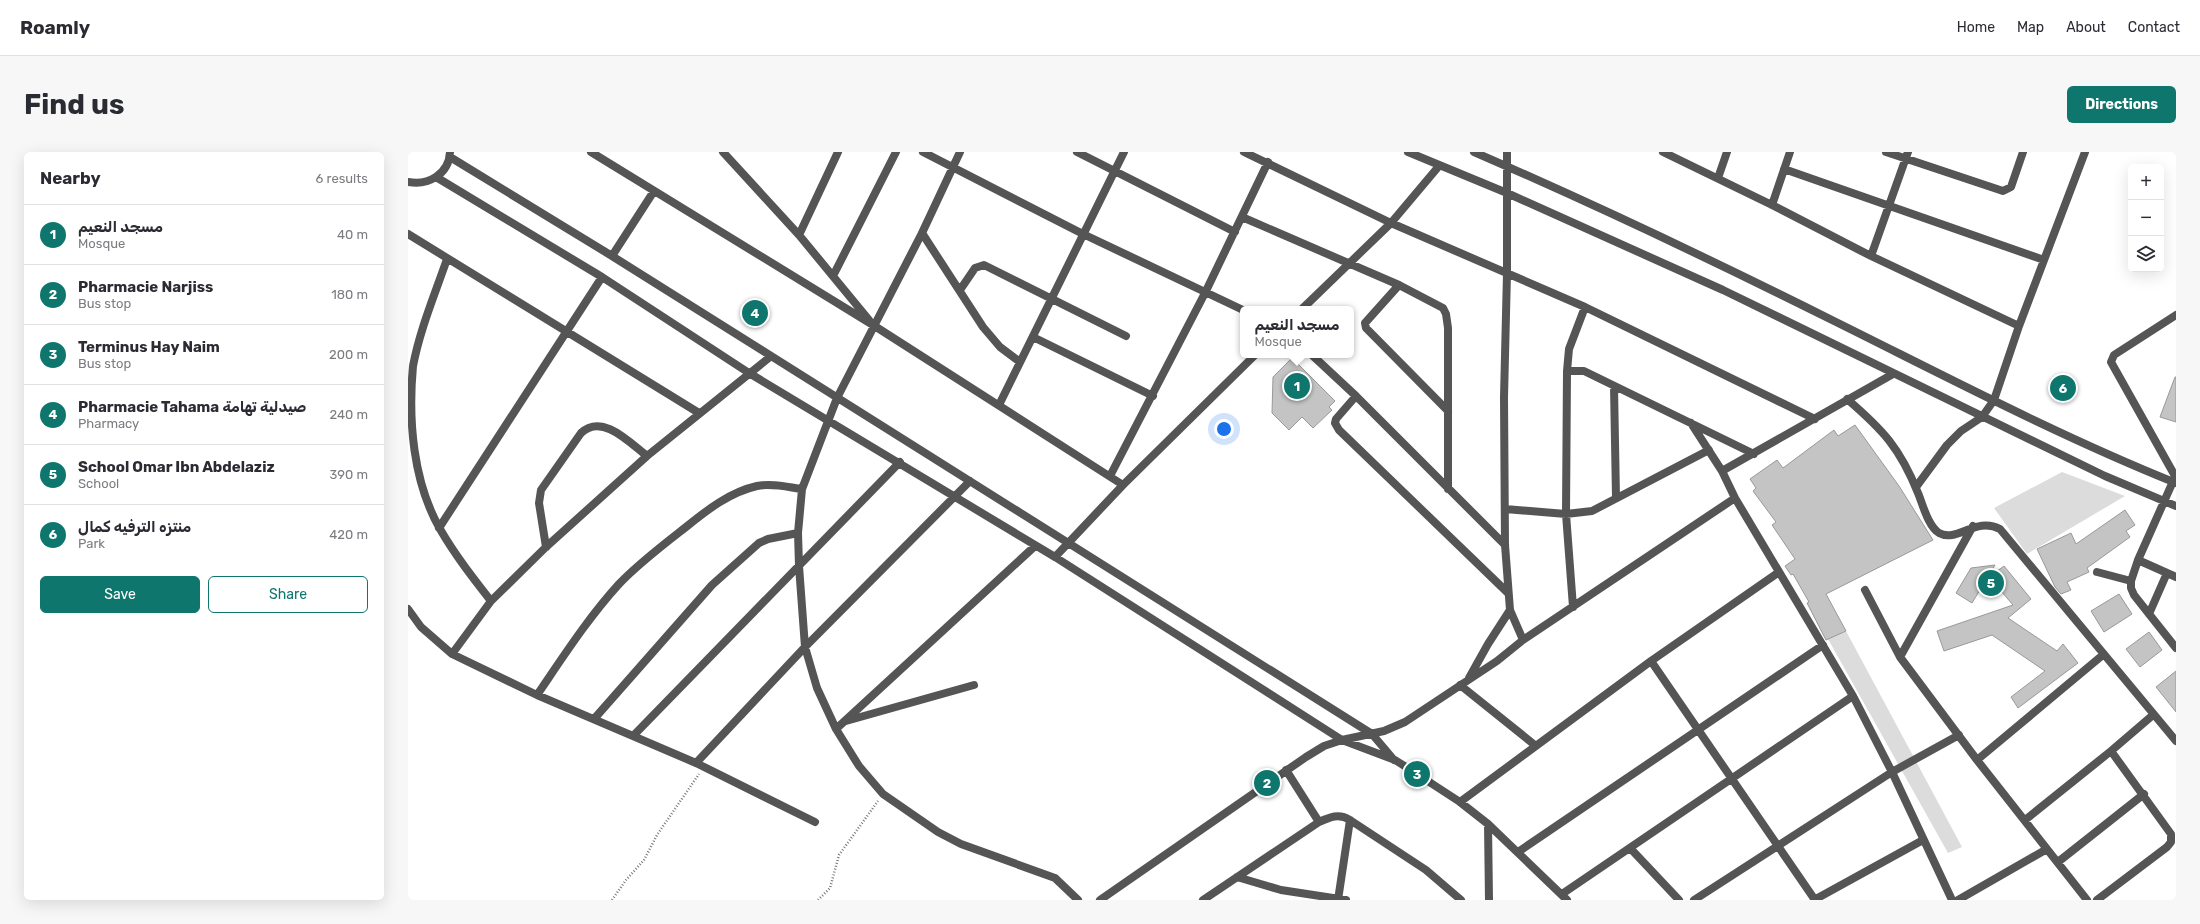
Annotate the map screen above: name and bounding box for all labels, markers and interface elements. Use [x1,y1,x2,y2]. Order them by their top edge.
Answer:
text: Roamly [20,16,90,39]
text: Home [1957,19,1995,36]
text: Map [2017,19,2044,36]
text: About [2066,19,2106,36]
text: Contact [2128,19,2180,36]
button: Directions [2067,86,2176,123]
text: Find us [24,88,124,121]
map controls [2128,164,2164,272]
button: + [2128,164,2164,200]
text: Nearby [40,168,101,188]
text: 6 results [316,171,368,186]
button: − [2128,200,2164,236]
text: مسجد النعيم [78,218,163,236]
text: 1 [50,227,56,242]
text: 40 m [337,227,368,242]
text: Mosque [78,236,125,251]
button: layers [2128,236,2164,272]
text: Pharmacie Narjiss [78,278,213,296]
text: 2 [49,287,57,302]
text: 180 m [331,287,368,302]
text: Bus stop [78,296,131,311]
pin: 4 [742,298,768,328]
popup [1240,306,1354,358]
text: مسجد النعيم [1255,316,1339,334]
text: Mosque [1255,334,1302,349]
text: Terminus Hay Naim [78,338,220,356]
text: 3 [49,347,57,362]
text: 200 m [329,347,368,362]
text: Bus stop [78,356,131,371]
pin: 1 [1284,371,1310,401]
pin: 6 [2050,373,2076,403]
text: Pharmacie Tahama صيدلية تهامة [78,398,306,416]
text: 4 [49,407,57,422]
text: 240 m [329,407,368,422]
text: Pharmacy [78,416,139,431]
your location [1214,419,1234,439]
text: School Omar Ibn Abdelaziz [78,458,275,476]
text: 5 [49,467,57,482]
text: 390 m [329,467,368,482]
text: School [78,476,119,491]
text: منتزه الترفيه كمال [78,518,191,536]
text: 6 [49,527,57,542]
text: 420 m [329,527,368,542]
text: Park [78,536,105,551]
pin: 5 [1978,568,2004,598]
button: Save [40,576,200,613]
button: Share [208,576,368,613]
pin: 3 [1404,759,1430,789]
pin: 2 [1254,768,1280,798]

